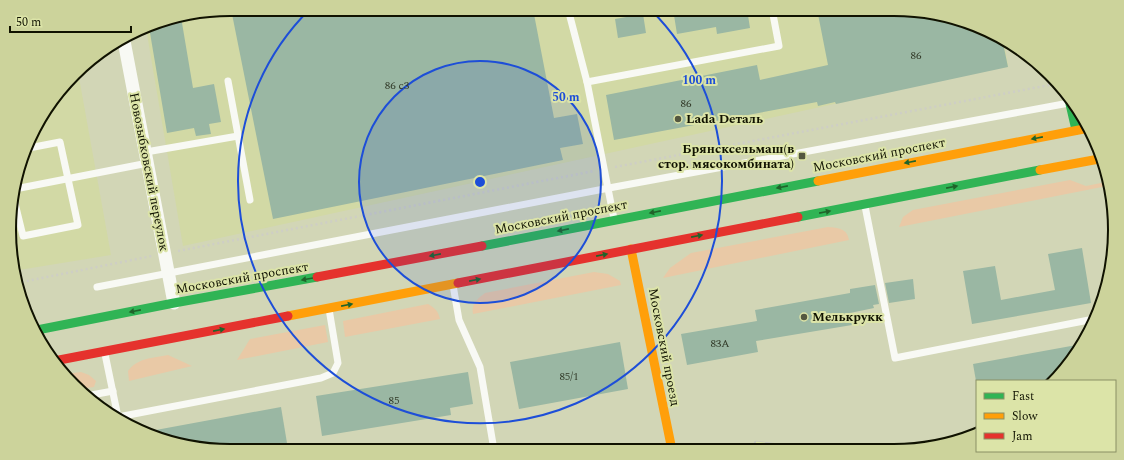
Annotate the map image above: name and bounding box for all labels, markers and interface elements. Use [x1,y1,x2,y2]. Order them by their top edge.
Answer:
scale bar [10,8,131,34]
text: 50 m [16,13,41,32]
house number: 86 [911,47,922,64]
text: 100 m [682,71,716,90]
house number: 86 с3 [385,77,410,94]
text: 50 m [552,88,580,107]
street label: Новозыбковский переулок [124,91,174,253]
house number: 86 [681,95,692,112]
place label: Lada Dеталь [686,109,763,129]
marker: Lada Dеталь [673,114,683,124]
street label: Московский проспект [811,132,947,178]
one-way arrow [1031,135,1044,141]
place label: Брянсксельмаш(в стор. мясокомбината) [658,139,794,174]
marker: Брянсксельмаш(в стор. мясокомбината) [797,151,807,161]
one-way arrow [904,160,916,166]
centre of rings [473,175,487,189]
one-way arrow [776,184,788,190]
one-way arrow [946,184,958,190]
street label: Московский проспект [493,194,629,240]
one-way arrow [818,208,831,214]
one-way arrow [648,209,661,215]
one-way arrow [556,227,569,233]
one-way arrow [691,233,703,239]
one-way arrow [596,251,608,257]
one-way arrow [429,253,441,259]
street label: Московский проспект [174,256,310,300]
one-way arrow [301,276,313,282]
one-way arrow [468,277,481,283]
street label: Московский проезд [643,286,685,408]
one-way arrow [341,302,353,308]
place label: Мелькрукк [812,307,883,327]
one-way arrow [129,308,142,314]
marker: Мелькрукк [799,312,809,322]
one-way arrow [213,326,225,332]
house number: 83А [710,335,730,352]
house number: 85/1 [559,368,579,385]
legend [976,380,1116,452]
text: Fast [1012,387,1034,406]
house number: 85 [389,392,400,409]
text: Slow [1012,407,1038,426]
text: Jam [1012,427,1033,446]

